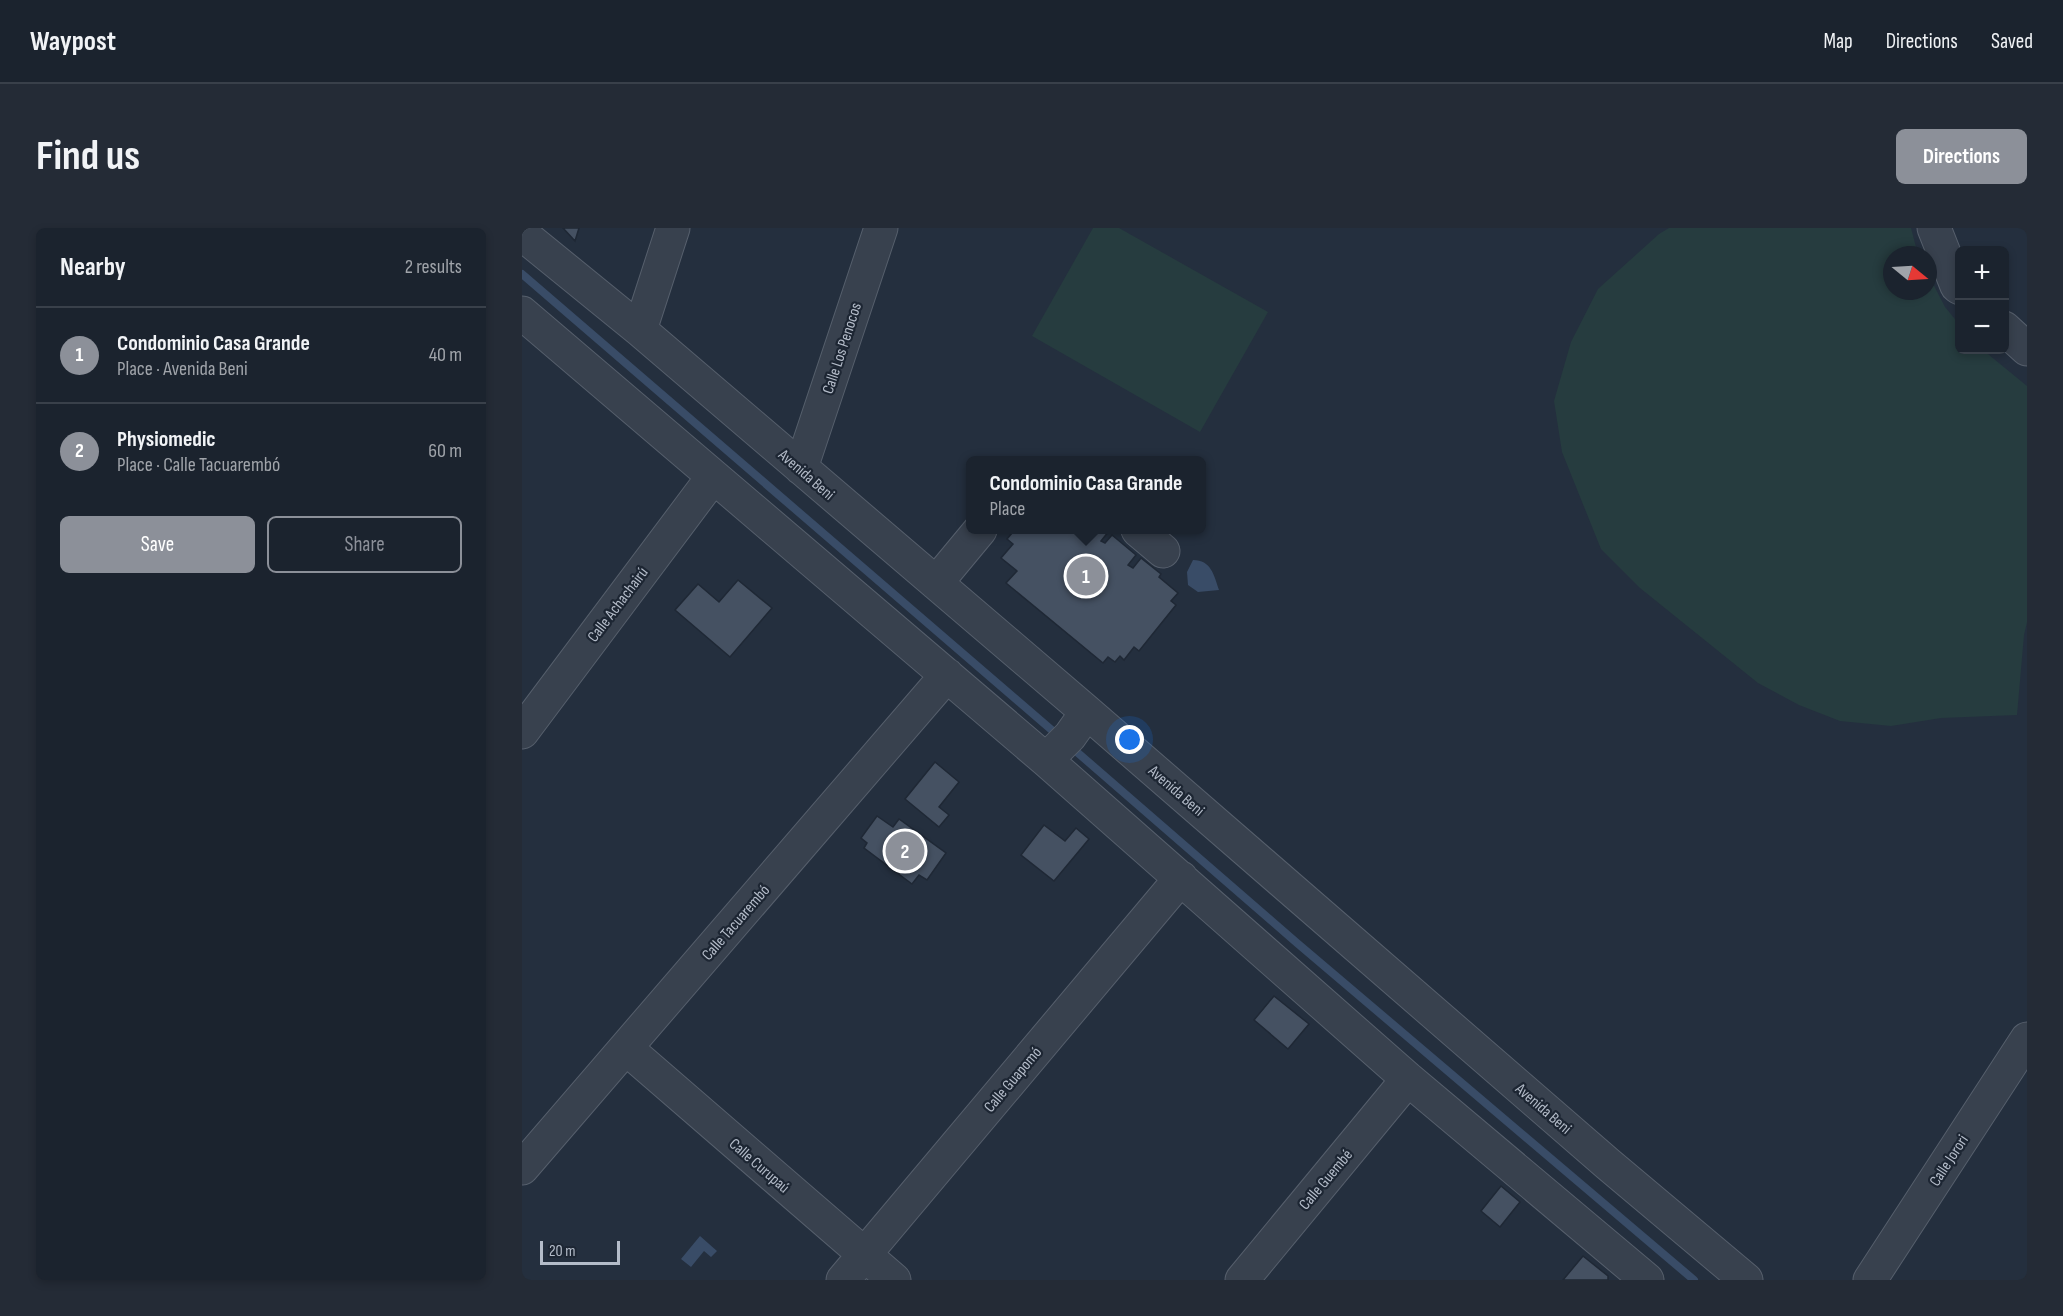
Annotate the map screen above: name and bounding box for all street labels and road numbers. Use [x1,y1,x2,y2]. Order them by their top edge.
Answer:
street label: Calle Los Penocos [819,300,866,396]
street label: Avenida Beni [773,445,838,505]
street label: Calle Achachairú [584,564,652,646]
street label: Avenida Beni [1143,761,1208,821]
street label: Calle Tacuarembó [698,881,774,965]
street label: Calle Guapomó [980,1043,1046,1117]
street label: Avenida Beni [1510,1079,1575,1139]
street label: Calle Jorori [1926,1132,1973,1190]
street label: Calle Curupaú [725,1135,793,1197]
street label: Calle Guembé [1295,1146,1357,1214]

